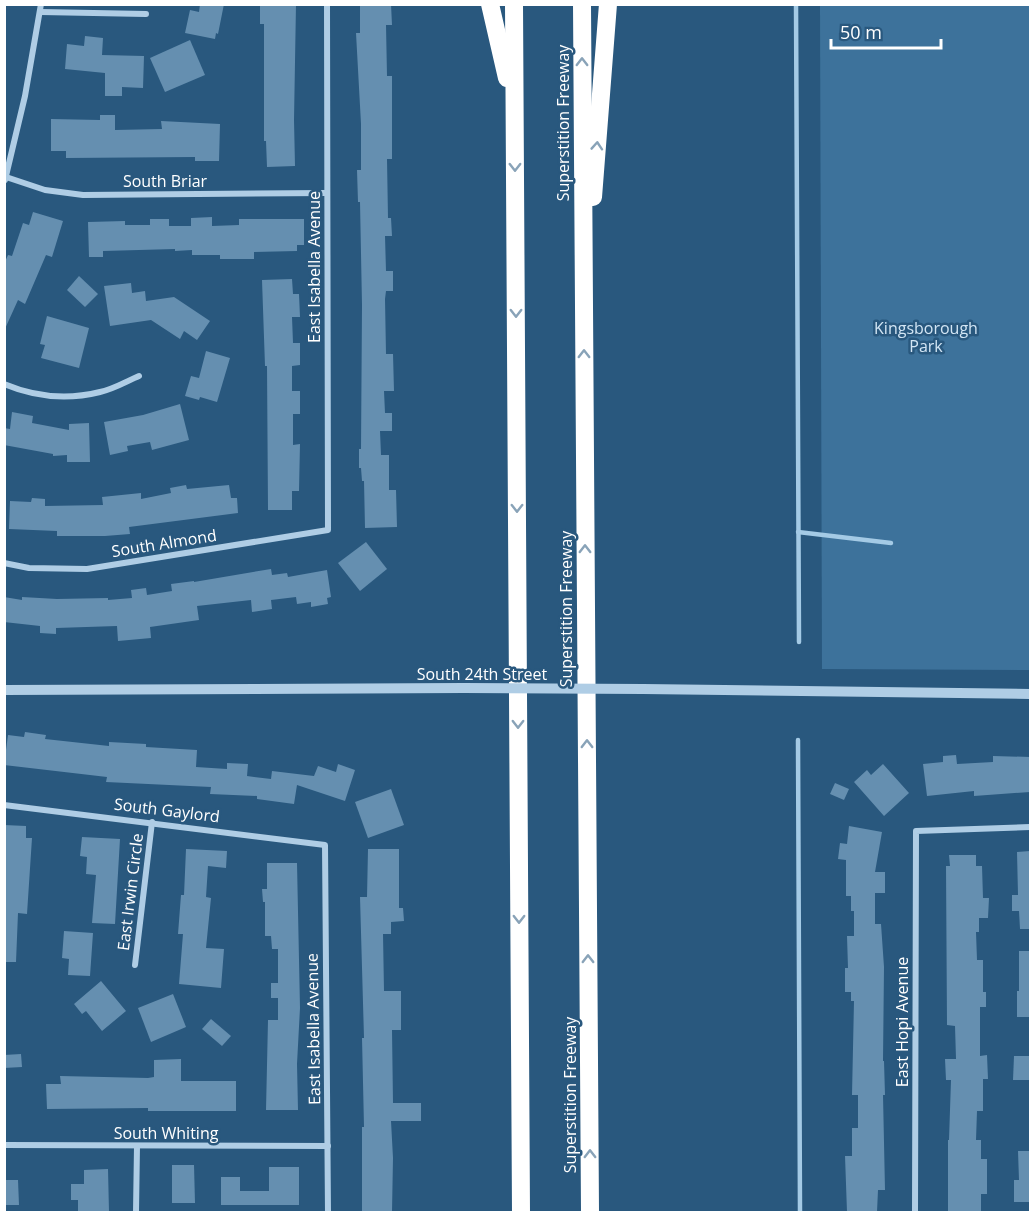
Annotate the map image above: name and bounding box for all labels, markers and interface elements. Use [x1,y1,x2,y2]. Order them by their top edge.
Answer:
scale bar [831,12,940,50]
text: 50 m [840,20,882,44]
street label: Superstition Freeway [552,44,574,201]
one-way arrow [576,57,588,66]
one-way arrow [590,142,603,151]
one-way arrow [509,163,521,172]
street label: South Briar [123,170,208,192]
street label: East Isabella Avenue [303,191,325,343]
one-way arrow [510,308,522,317]
park label: Kingsborough Park [874,317,978,357]
one-way arrow [578,350,590,359]
one-way arrow [511,503,523,512]
street label: South Almond [110,524,218,562]
street label: Superstition Freeway [555,530,577,687]
one-way arrow [579,545,591,554]
street label: South 24th Street [417,663,548,685]
one-way arrow [512,719,524,728]
one-way arrow [580,740,593,749]
street label: South Gaylord [113,793,221,827]
street label: East Irwin Circle [112,832,148,952]
one-way arrow [513,914,525,923]
street label: East Isabella Avenue [301,953,325,1105]
one-way arrow [582,955,594,964]
street label: East Hopi Avenue [891,957,913,1087]
street label: Superstition Freeway [559,1016,581,1173]
street label: South Whiting [114,1122,219,1144]
one-way arrow [583,1150,596,1159]

